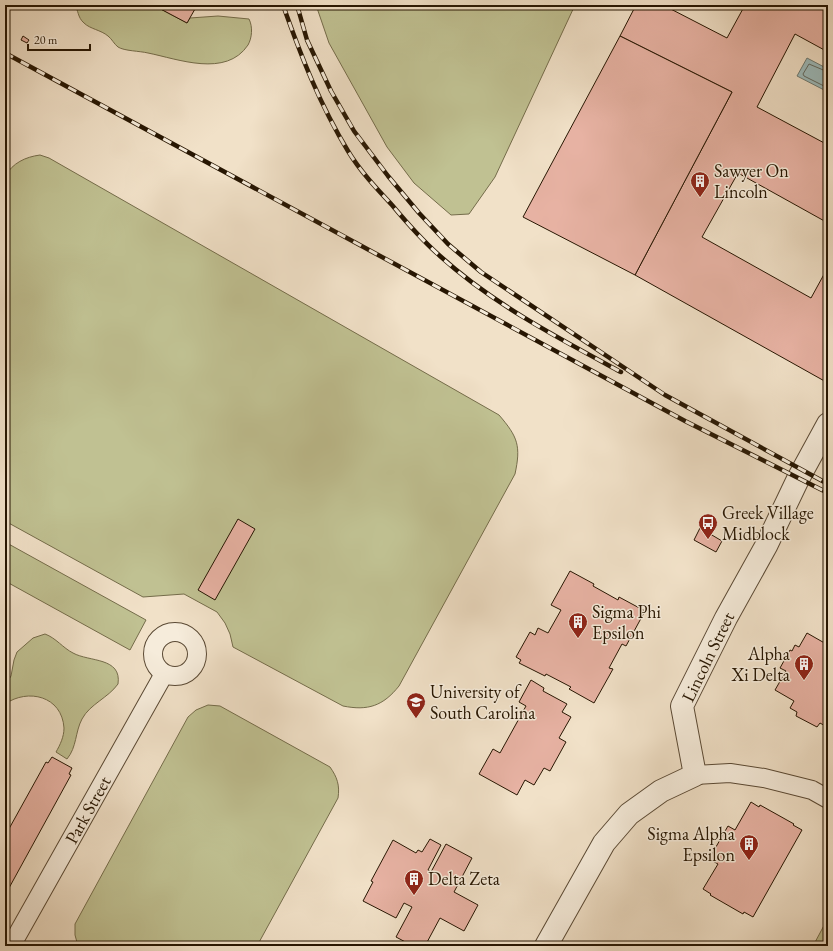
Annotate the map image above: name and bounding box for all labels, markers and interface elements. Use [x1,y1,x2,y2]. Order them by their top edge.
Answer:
scale bar [28,26,90,52]
text: 20 m [34,32,58,48]
place label: Sawyer On Lincoln [714,159,789,203]
building icon: Sawyer On Lincoln [689,170,711,198]
place label: Greek Village Midblock [722,501,814,545]
bus stop icon: Greek Village Midblock [697,512,719,540]
place label: Sigma Phi Epsilon [592,600,662,644]
street label: Lincoln Street [676,608,739,705]
building icon: Sigma Phi Epsilon [567,611,589,639]
place label: Alpha Xi Delta [731,642,791,686]
building icon: Alpha Xi Delta [793,653,815,681]
place label: University of South Carolina [430,680,536,724]
school or university icon: University of South Carolina [405,691,427,719]
street label: Park Street [60,772,116,848]
place label: Sigma Alpha Epsilon [647,822,736,866]
building icon: Sigma Alpha Epsilon [738,833,760,861]
place label: Delta Zeta [428,867,501,890]
building icon: Delta Zeta [403,868,425,896]

